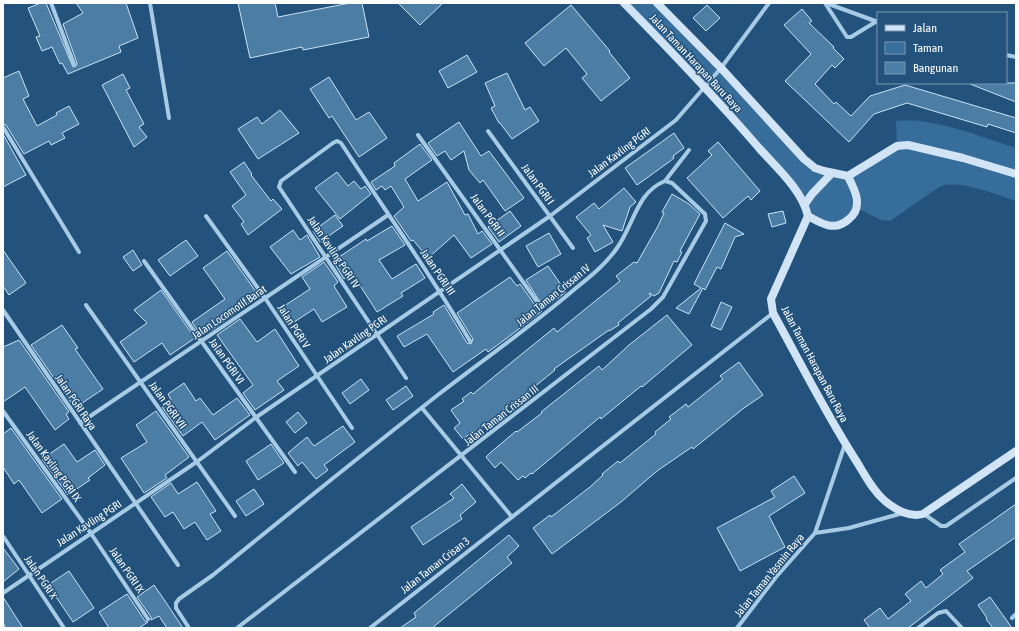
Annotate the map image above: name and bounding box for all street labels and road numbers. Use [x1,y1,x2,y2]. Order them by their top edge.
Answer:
street label: Jalan Taman Harapan Baru Raya [647,11,745,115]
street label: Jalan Kavling PGRI [585,125,653,179]
street label: Jalan PGRI I [519,161,557,207]
street label: Jalan PGRI II [468,191,508,239]
street label: Jalan Kavling PGRI IV [305,214,363,291]
street label: Jalan PGRI III [418,247,458,297]
street label: Jalan Taman Crissan IV [514,261,593,328]
street label: Jalan Locomotif Barat [190,283,268,341]
street label: Jalan PGRI V [275,302,313,351]
street label: Jalan Taman Harapan Baru Raya [779,304,851,424]
street label: Jalan Kavling PGRI [321,313,389,365]
street label: Jalan PGRI VI [207,336,247,386]
street label: Jalan PGRI Raya [53,372,99,432]
street label: Jalan PGRI VII [147,379,189,431]
street label: Jalan Taman Crissan III [461,382,541,448]
street label: Jalan Kavling PGRI IX [24,428,84,504]
street label: Jalan Kavling PGRI [54,498,124,548]
street label: Jalan Taman Yasmin Raya [732,531,806,619]
street label: Jalan Taman Crisan 3 [398,534,472,596]
street label: Jalan PGRI IX [107,545,147,595]
street label: Jalan PGRI X [22,553,60,601]

